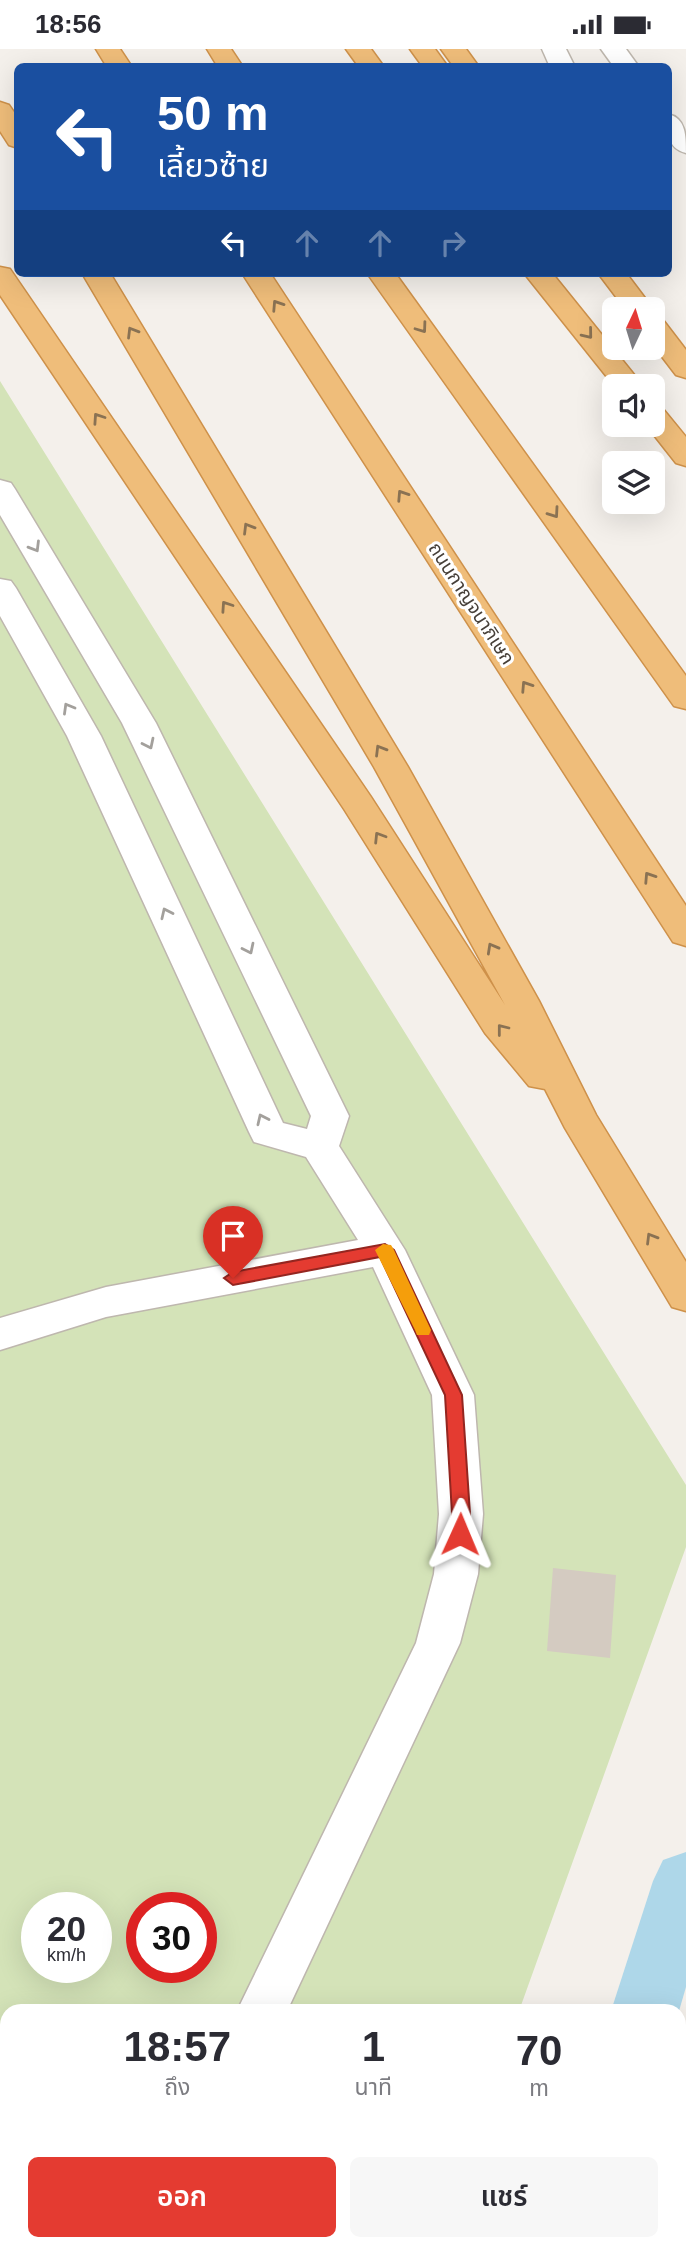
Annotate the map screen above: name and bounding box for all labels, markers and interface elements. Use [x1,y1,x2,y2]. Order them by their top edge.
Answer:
text: 18:56 [35,9,102,39]
text: 50 m [157,86,269,140]
icon: left [42,91,133,182]
text: เลี้ยวซ้าย [157,148,269,184]
icon: left [215,224,253,262]
icon: ahead [288,224,326,262]
icon: ahead [361,224,399,262]
icon: right [434,224,472,262]
north arrow [602,297,665,361]
map controls [602,297,665,514]
one-way arrow [272,300,285,313]
one-way arrow [413,320,426,333]
one-way arrow [127,327,140,340]
one-way arrow [579,327,592,339]
button: sound [602,374,665,437]
one-way arrow [94,413,106,426]
button: layers [602,451,665,514]
one-way arrow [397,490,410,503]
one-way arrow [546,505,558,518]
one-way arrow [243,523,256,536]
street label: ถนนกาญจนาภิเษก [424,538,519,668]
one-way arrow [27,540,40,553]
one-way arrow [222,601,234,614]
one-way arrow [522,681,534,694]
one-way arrow [63,702,76,715]
one-way arrow [141,737,155,749]
one-way arrow [375,744,388,757]
one-way arrow [375,832,388,845]
one-way arrow [645,872,657,885]
one-way arrow [160,908,174,920]
one-way arrow [240,942,254,954]
one-way arrow [487,943,500,955]
one-way arrow [498,1024,511,1036]
one-way arrow [256,1114,270,1126]
pin [203,1206,263,1278]
icon: arrive [214,1217,252,1255]
one-way arrow [646,1233,659,1246]
position arrow [423,1497,497,1571]
speed limit sign: 30 [126,1892,217,1983]
text: 20 [47,1909,86,1948]
text: km/h [47,1945,86,1965]
text: 18:57 [124,2023,231,2070]
text: 1 [362,2023,385,2070]
text: 70 [516,2027,562,2074]
text: ถึง [164,2074,190,2100]
text: นาที [355,2074,392,2100]
text: m [529,2075,549,2101]
button: ออก [28,2157,336,2237]
button: แชร์ [350,2157,658,2237]

